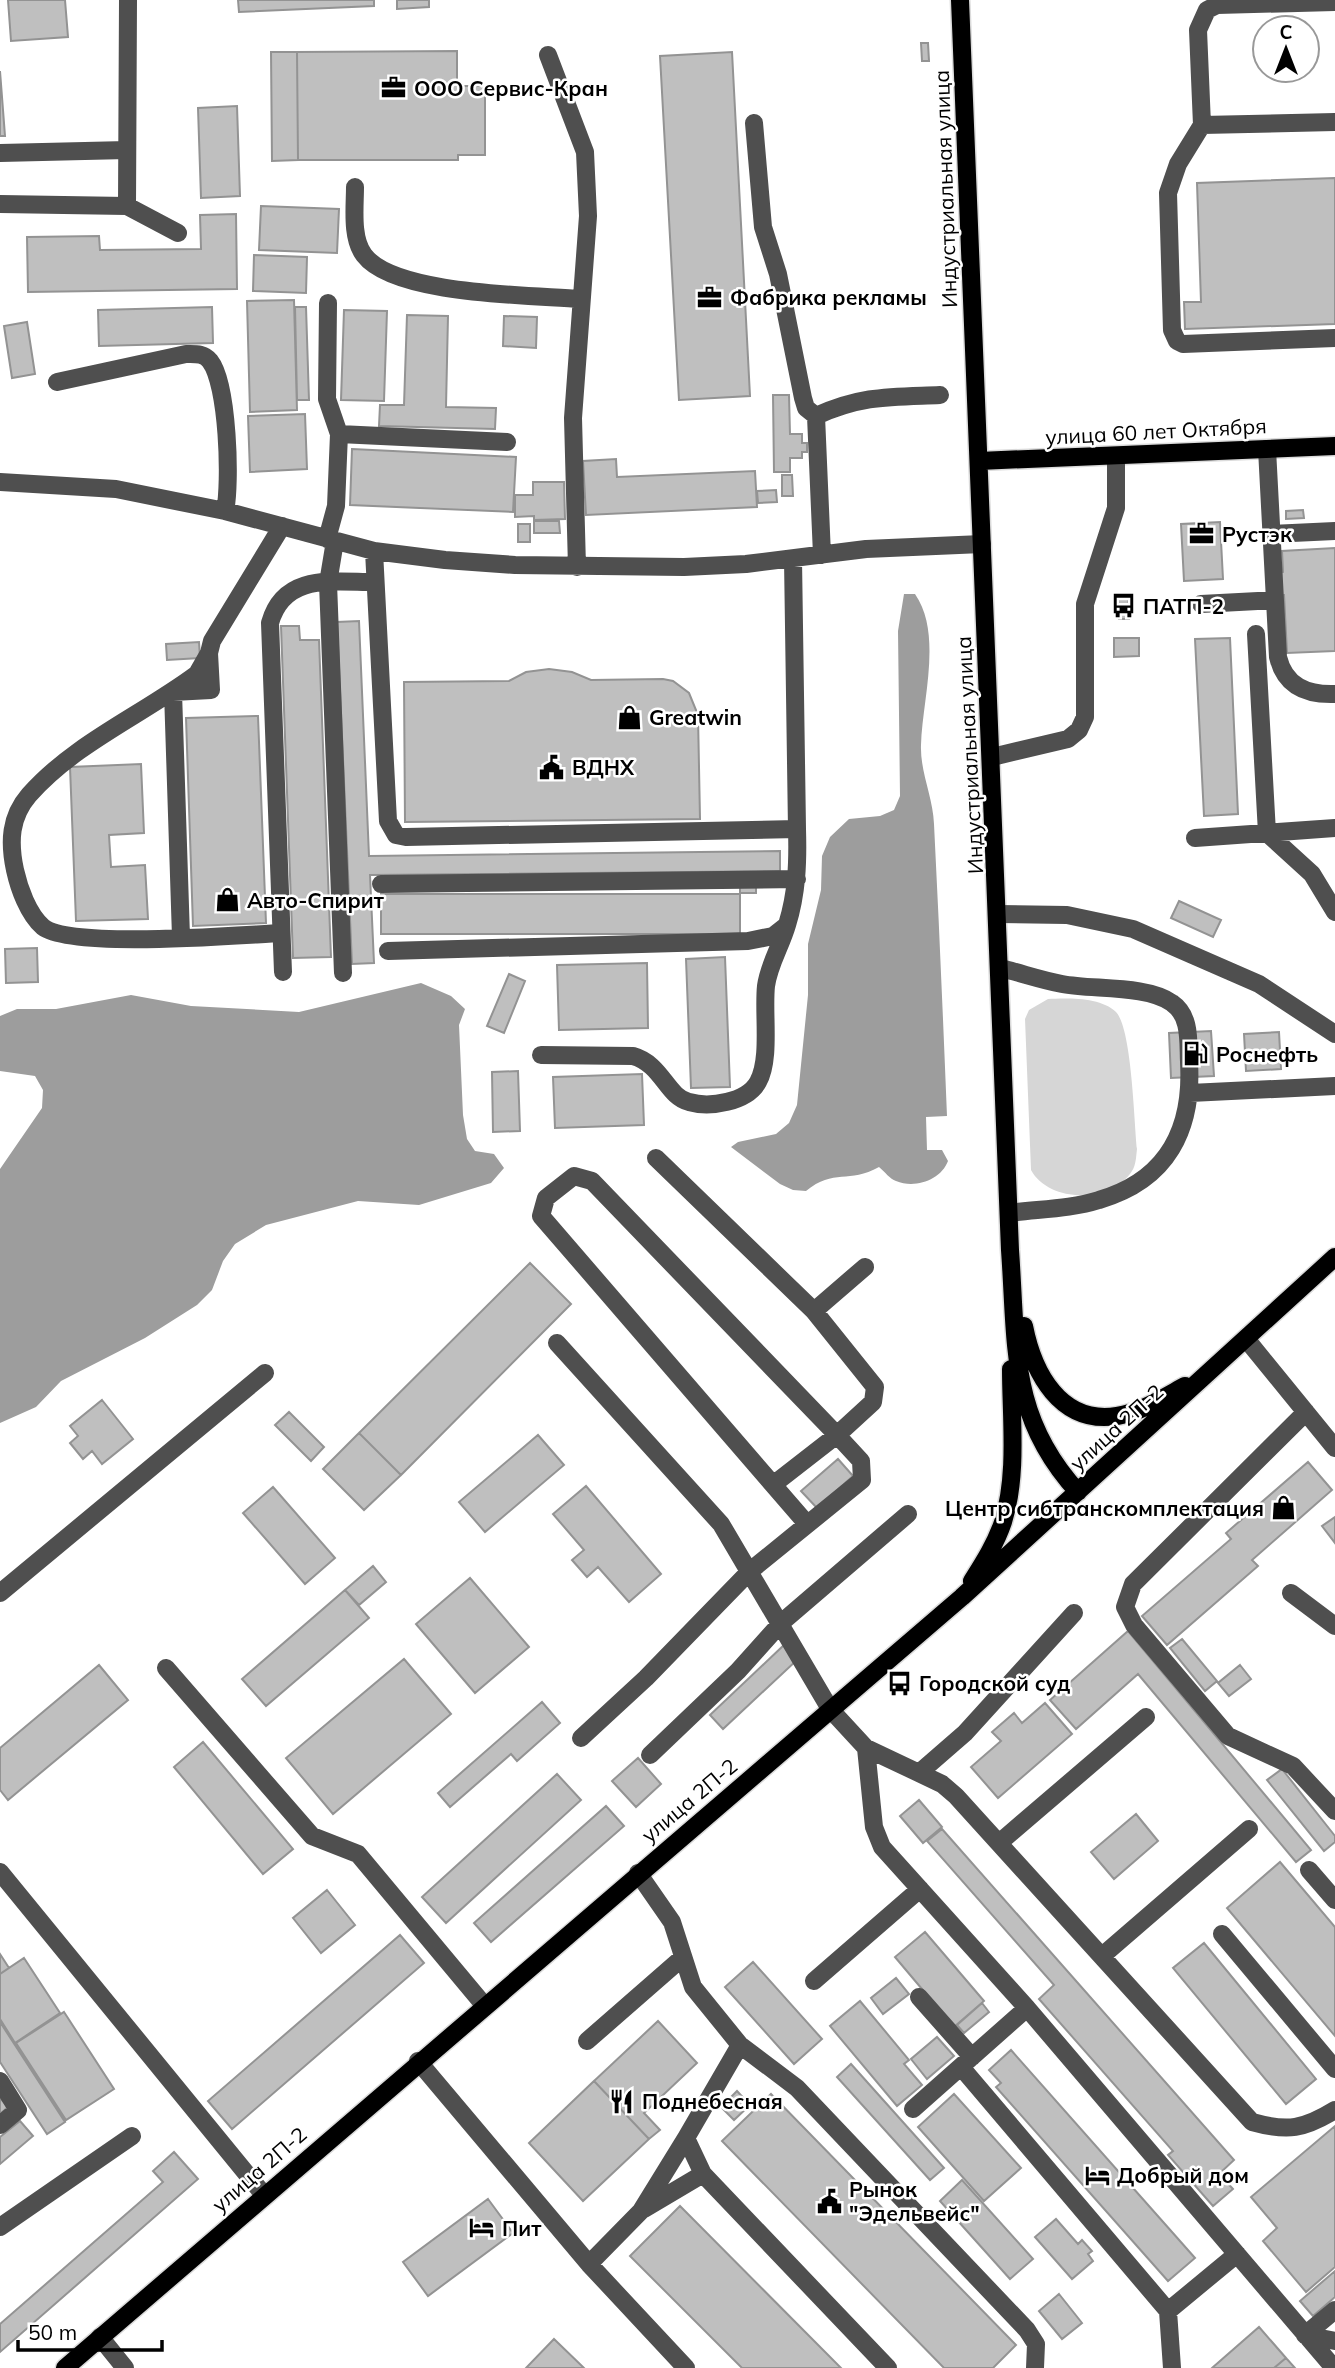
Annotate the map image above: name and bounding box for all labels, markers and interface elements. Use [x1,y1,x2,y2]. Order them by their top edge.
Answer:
north arrow [1251,14,1321,84]
text: С [1279,20,1293,44]
street label: Индустриальная улица [928,70,962,308]
office icon: ООО Сервис-Кран [380,74,408,102]
place label: ООО Сервис-Кран [414,75,608,101]
office icon: Фабрика рекламы [696,283,724,311]
place label: Фабрика рекламы [730,284,927,310]
street label: улица 60 лет Октября [1045,412,1267,450]
office icon: Рустэк [1188,520,1216,548]
place label: Рустэк [1222,521,1293,547]
bus stop icon: ПАТП-2 [1109,592,1137,620]
place label: ПАТП-2 [1143,593,1224,619]
street label: Индустриальная улица [950,636,988,874]
shop icon: Greatwin [615,703,643,731]
place label: Greatwin [649,704,742,730]
public building icon: ВДНХ [538,753,566,781]
place label: ВДНХ [572,754,635,780]
shop icon: Авто-Спирит [213,886,241,914]
place label: Авто-Спирит [247,887,385,913]
fuel station icon: Роснефть [1182,1040,1210,1068]
place label: Роснефть [1216,1041,1318,1067]
street label: улица 2П-2 [1064,1378,1168,1476]
shop icon: Центр сибтранскомплектация [1270,1494,1298,1522]
place label: Центр сибтранскомплектация [945,1495,1264,1521]
bus stop icon: Городской суд [885,1669,913,1697]
place label: Городской суд [919,1670,1070,1696]
street label: улица 2П-2 [636,1752,742,1848]
restaurant icon: Поднебесная [608,2087,636,2115]
place label: Поднебесная [642,2088,783,2114]
street label: улица 2П-2 [206,2121,312,2217]
hotel icon: Добрый дом [1083,2161,1111,2189]
place label: Добрый дом [1117,2162,1249,2188]
place label: Рынок "Эдельвейс" [849,2176,980,2226]
public building icon: Рынок "Эдельвейс" [815,2187,843,2215]
hotel icon: Пит [468,2214,496,2242]
place label: Пит [502,2215,542,2241]
scale bar [18,2308,161,2352]
text: 50 m [28,2319,77,2345]

